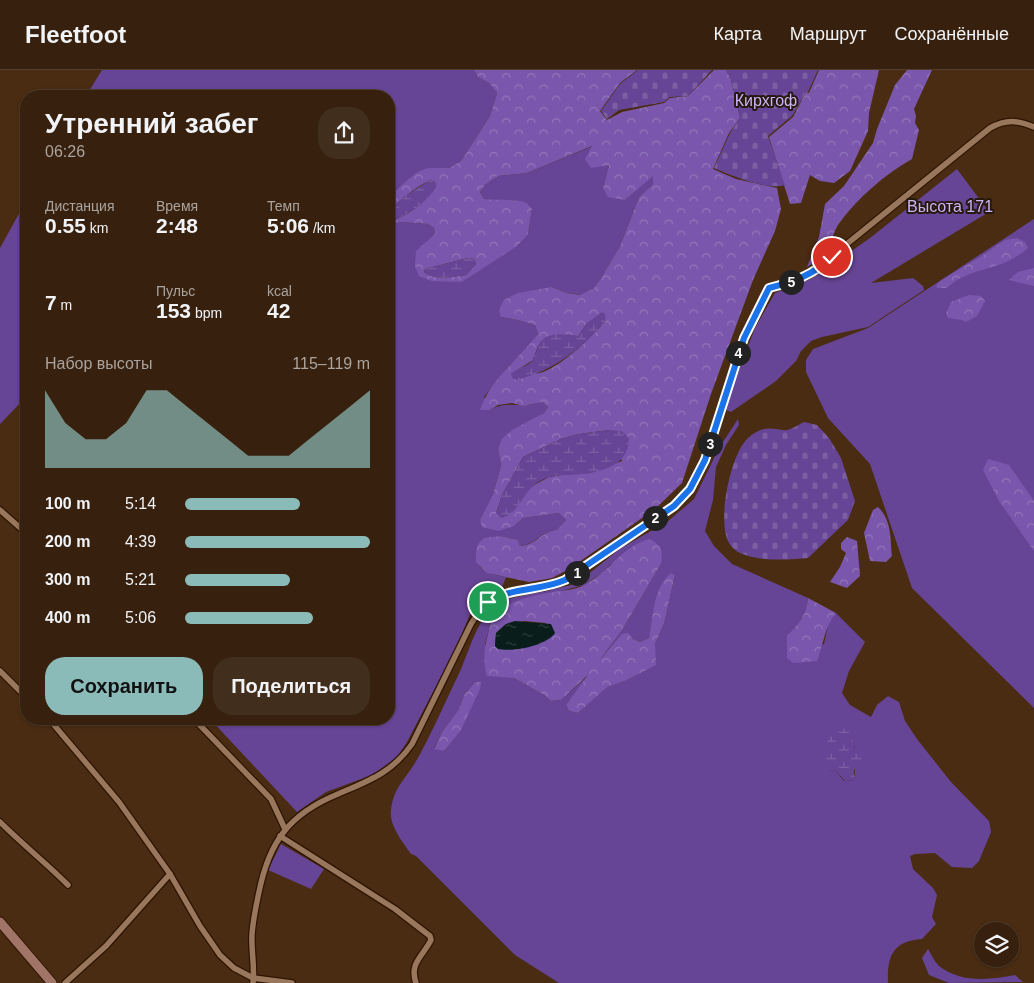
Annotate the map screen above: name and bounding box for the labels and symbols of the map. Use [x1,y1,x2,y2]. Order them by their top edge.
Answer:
park label: Кирхгоф [735,92,797,109]
park label: Высота 171 [907,198,993,215]
pin [811,236,853,278]
pin: 5 [778,270,804,294]
pin: 4 [726,340,750,366]
pin: 3 [698,432,722,456]
pin: 2 [642,506,668,530]
pin: 1 [564,560,590,586]
pin [467,581,509,623]

